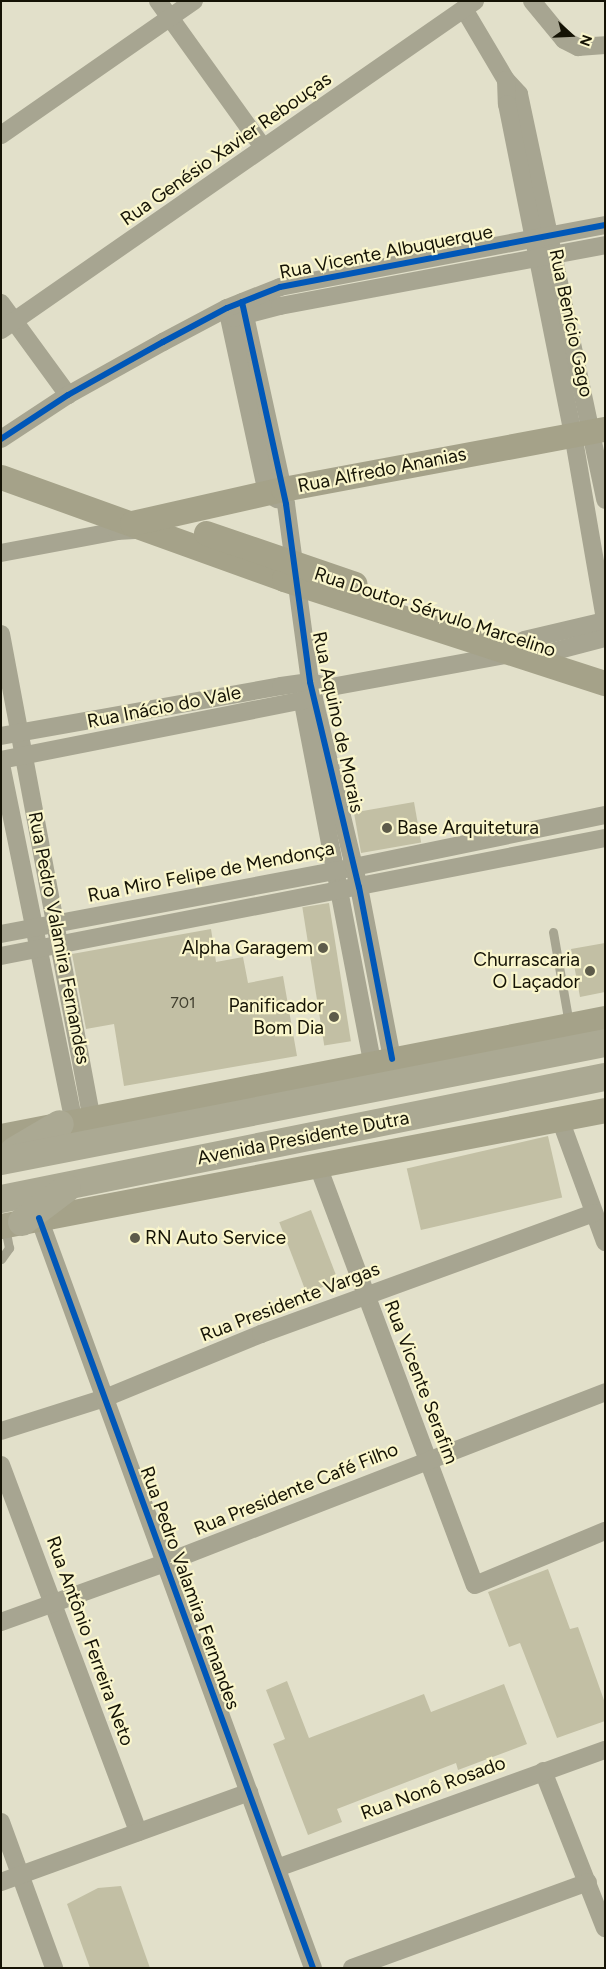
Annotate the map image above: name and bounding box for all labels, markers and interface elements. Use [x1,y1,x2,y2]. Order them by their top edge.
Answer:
north arrow [546,10,596,60]
text: N [576,32,595,48]
street label: Rua Genésio Xavier Rebouças [116,67,336,231]
street label: Rua Vicente Albuquerque [277,220,495,284]
street label: Rua Benício Gago [544,247,598,399]
street label: Rua Alfredo Ananias [296,442,468,498]
street label: Rua Doutor Sérvulo Marcelino [311,562,559,662]
street label: Rua Aquino de Morais [308,629,368,815]
street label: Rua Inácio do Vale [85,681,243,733]
street label: Rua Pedro Valamira Fernandes [23,810,95,1066]
place label: Base Arquitetura [397,817,539,839]
marker: Base Arquitetura [381,822,393,834]
street label: Rua Miro Felipe de Mendonça [86,837,336,907]
place label: Alpha Garagem [182,937,313,959]
marker: Alpha Garagem [317,942,329,954]
place label: Churrascaria O Laçador [473,949,580,993]
marker: Churrascaria O Laçador [584,965,596,977]
house number: 701 [170,993,196,1013]
place label: Panificador Bom Dia [229,995,324,1039]
marker: Panificador Bom Dia [328,1011,340,1023]
street label: Avenida Presidente Dutra [195,1106,411,1170]
place label: RN Auto Service [145,1227,286,1249]
marker: RN Auto Service [129,1232,141,1244]
street label: Rua Presidente Vargas [197,1257,383,1347]
street label: Rua Vicente Serafim [379,1297,463,1467]
street label: Rua Presidente Café Filho [191,1438,401,1540]
street label: Rua Pedro Valamira Fernandes [135,1463,245,1713]
street label: Rua Antônio Ferreira Neto [41,1533,139,1749]
street label: Rua Nonô Rosado [357,1751,509,1825]

